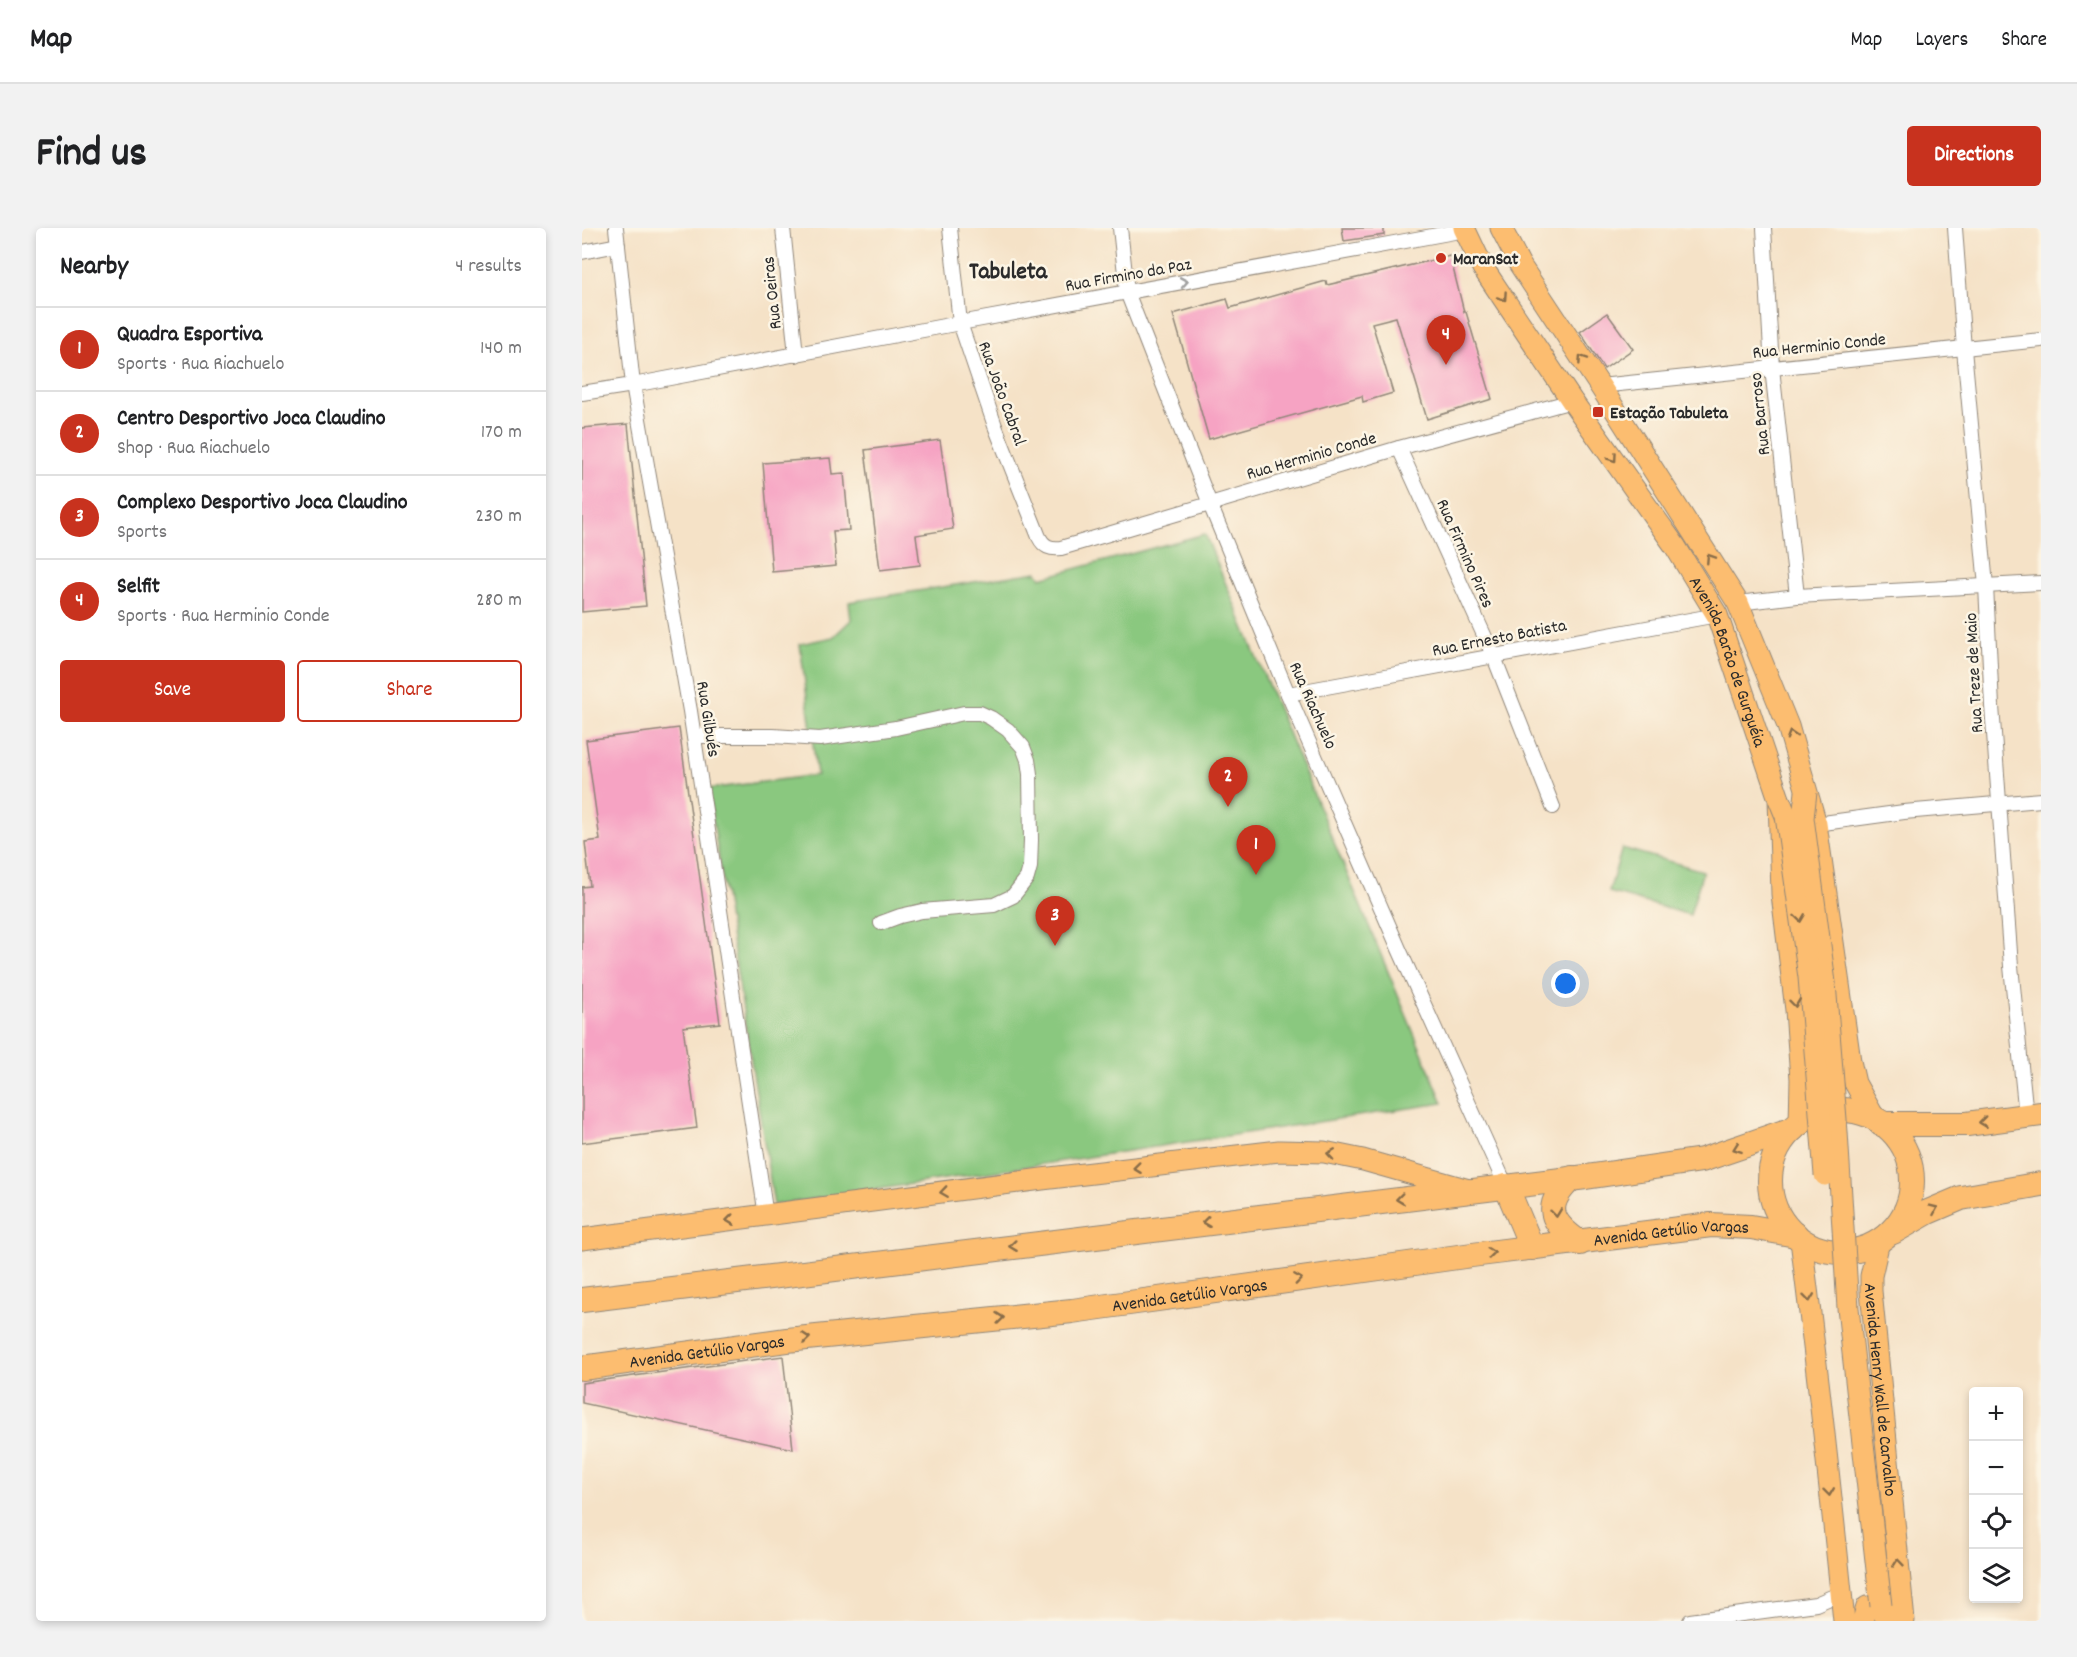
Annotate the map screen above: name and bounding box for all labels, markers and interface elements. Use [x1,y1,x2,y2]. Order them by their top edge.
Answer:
text: Map [30,21,72,61]
text: Map [1851,26,1882,56]
text: Layers [1915,26,1968,56]
text: Share [2001,26,2047,56]
text: Find us [36,126,147,186]
button: Directions [1907,126,2041,186]
place label: MaranSat [1453,248,1519,273]
text: Nearby [60,249,128,286]
marker: MaranSat [1434,251,1448,265]
text: 4 results [455,253,522,281]
street label: Rua Firmino da Paz [1063,253,1194,300]
street label: Rua Oeiras [757,255,790,331]
district label: Tabuleta [969,256,1048,290]
one-way arrow [1179,276,1189,289]
one-way arrow [1496,290,1507,301]
pin: 4 [1426,316,1466,365]
text: Quadra Esportiva [117,320,262,351]
street label: Rua Herminio Conde [1751,328,1887,367]
text: 1 [77,335,82,363]
text: 140 m [480,335,522,363]
street label: Rua João Cabral [970,338,1031,450]
text: Sports · Rua Riachuelo [117,351,284,379]
one-way arrow [1579,354,1590,365]
street label: Rua Barroso [1745,371,1778,456]
place label: Estação Tabuleta [1610,402,1728,427]
text: Centro Desportivo Joca Claudino [117,404,386,435]
marker: Estação Tabuleta [1591,405,1605,419]
text: 2 [75,419,84,447]
text: 170 m [481,419,522,447]
street label: Rua Herminio Conde [1244,427,1380,488]
text: Shop · Rua Riachuelo [117,435,270,463]
one-way arrow [1606,452,1617,463]
text: Complexo Desportivo Joca Claudino [117,488,408,519]
street label: Rua Firmino Pires [1429,496,1499,612]
text: 3 [75,503,84,531]
text: 230 m [475,503,522,531]
text: Sports [117,519,167,547]
one-way arrow [1706,554,1718,564]
text: Selfit [117,572,160,603]
street label: Avenida Barão de Gurguéia [1681,572,1771,751]
text: 4 [75,587,84,615]
text: 280 m [476,587,522,615]
text: Sports · Rua Herminio Conde [117,603,330,631]
street label: Rua Treze de Maio [1960,612,1991,734]
street label: Rua Ernesto Batista [1430,614,1569,665]
street label: Rua Riachuelo [1281,658,1342,754]
button: Save [60,660,285,722]
button: Share [297,660,522,722]
street label: Rua Gilbués [688,680,725,759]
one-way arrow [1786,730,1798,741]
pin: 2 [1208,758,1248,807]
pin: 1 [1236,826,1276,875]
pin: 3 [1036,896,1074,946]
one-way arrow [1794,913,1806,922]
your location [1551,969,1580,998]
one-way arrow [1789,999,1801,1008]
one-way arrow [1978,1115,1988,1127]
one-way arrow [1732,1141,1743,1153]
one-way arrow [1327,1148,1337,1161]
one-way arrow [1133,1161,1142,1173]
one-way arrow [939,1185,949,1198]
one-way arrow [1395,1192,1404,1204]
one-way arrow [1928,1205,1939,1217]
one-way arrow [1549,1208,1561,1217]
one-way arrow [725,1214,734,1226]
street label: Avenida Getúlio Vargas [1592,1215,1750,1255]
one-way arrow [1202,1216,1211,1228]
one-way arrow [1008,1239,1017,1252]
one-way arrow [1487,1247,1496,1260]
street label: Avenida Getúlio Vargas [1110,1274,1269,1320]
one-way arrow [1293,1274,1303,1286]
street label: Avenida Henry Wall de Carvalho [1856,1283,1901,1498]
one-way arrow [1803,1293,1815,1302]
one-way arrow [996,1312,1005,1325]
street label: Avenida Getúlio Vargas [628,1330,787,1376]
one-way arrow [802,1332,811,1345]
map controls [1969,1387,2023,1603]
button: + [1969,1387,2023,1441]
button: − [1969,1441,2023,1495]
one-way arrow [1823,1487,1835,1496]
button: locate [1969,1495,2023,1549]
button: layers [1969,1549,2023,1603]
one-way arrow [1892,1558,1905,1567]

